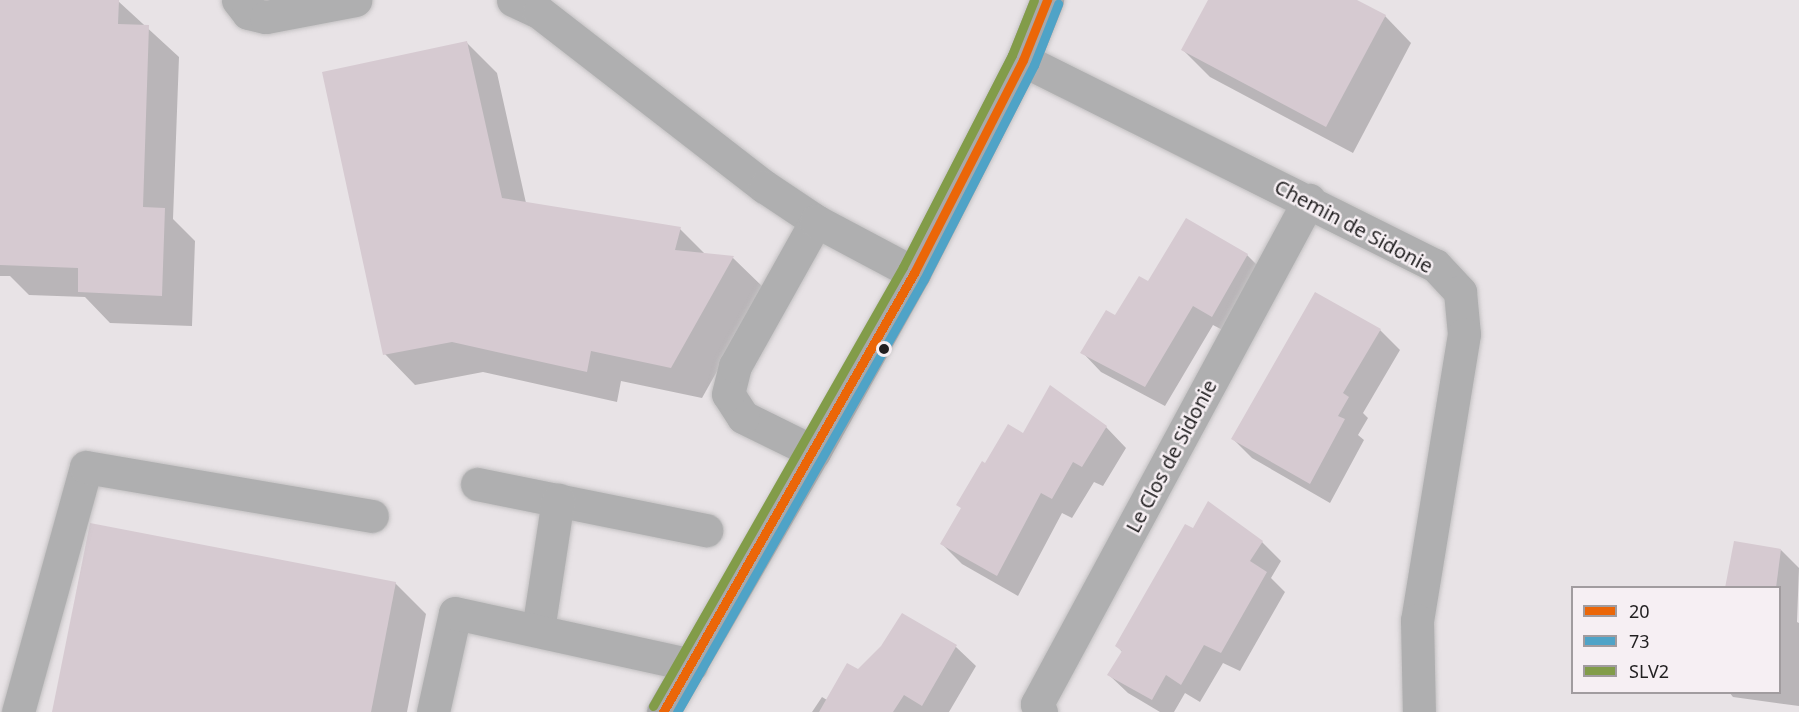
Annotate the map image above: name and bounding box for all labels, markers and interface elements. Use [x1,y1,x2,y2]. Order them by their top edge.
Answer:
street label: Chemin de Sidonie [1271,174,1437,278]
unlabelled marker [878,343,890,355]
street label: Le Clos de Sidonie [1121,375,1221,537]
legend [1571,586,1781,694]
text: 20 [1629,599,1650,623]
text: 73 [1629,629,1650,653]
text: SLV2 [1629,659,1669,683]

